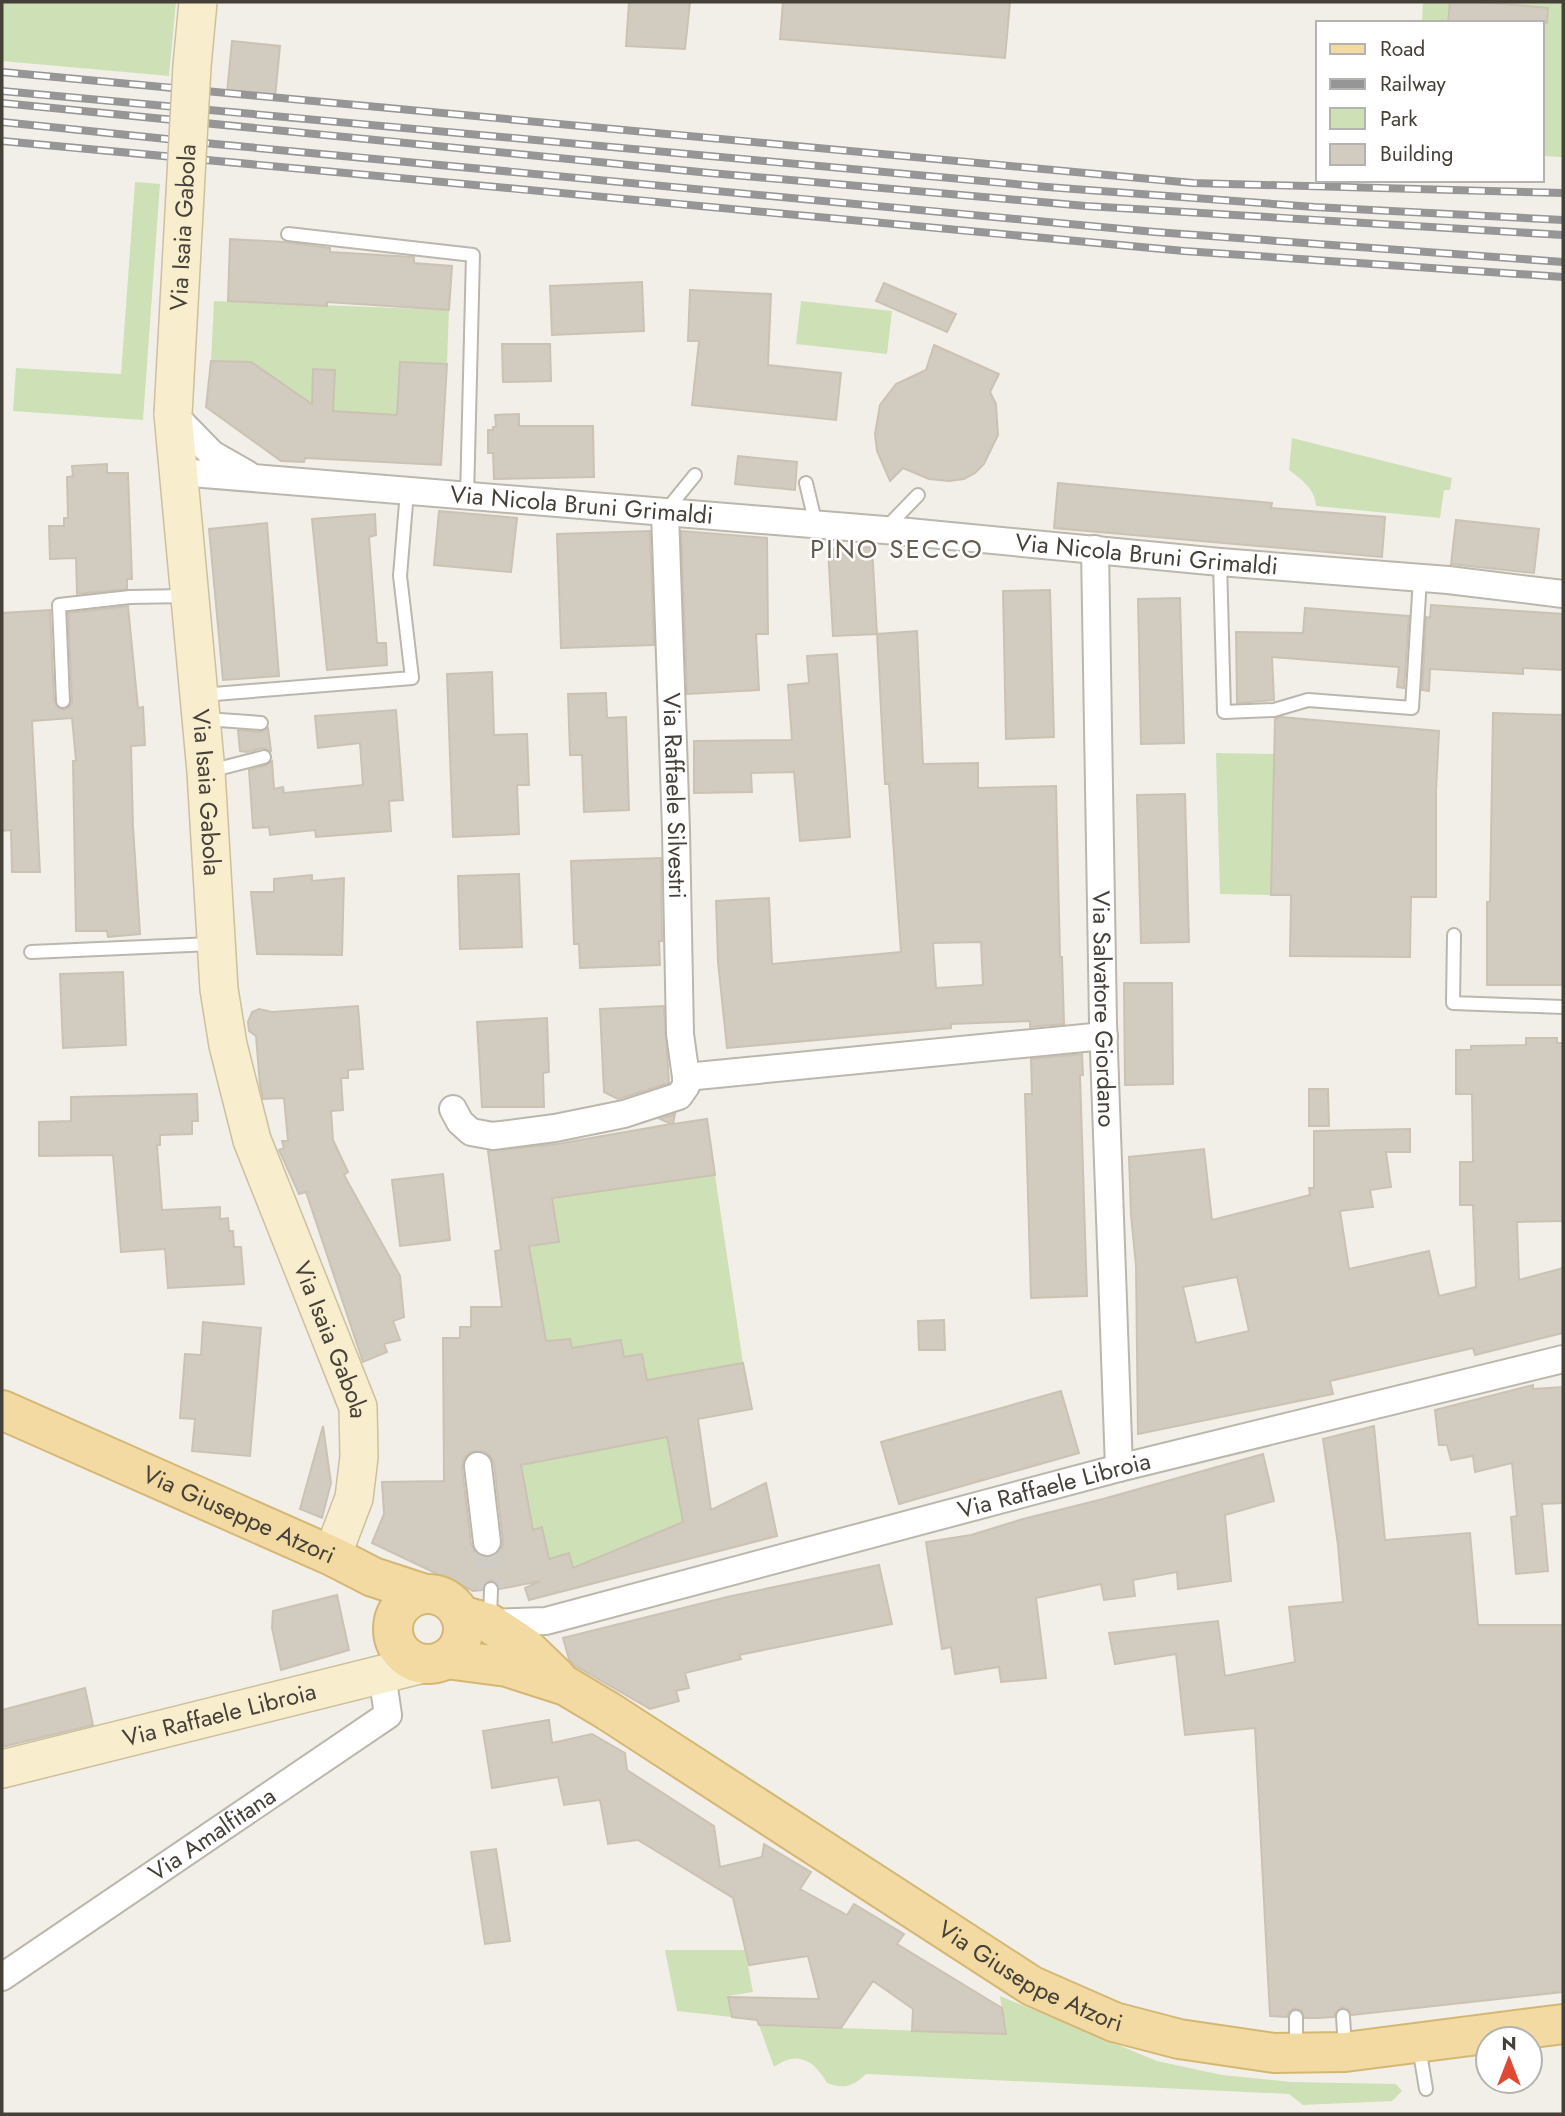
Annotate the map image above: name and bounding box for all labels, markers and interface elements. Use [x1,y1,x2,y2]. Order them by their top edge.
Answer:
legend [1316,21,1544,182]
text: Road [1380,34,1425,64]
text: Railway [1380,69,1446,99]
text: Park [1380,104,1418,134]
text: Building [1380,139,1453,169]
street label: Via Isaia Gabola [161,143,205,312]
street label: Via Nicola Bruni Grimaldi [449,476,715,533]
street label: Via Nicola Bruni Grimaldi [1014,524,1279,584]
district label: PINO SECCO [810,530,984,568]
street label: Via Raffaele Silvestri [654,692,695,899]
street label: Via Isaia Gabola [183,708,230,877]
street label: Via Salvatore Giordano [1084,890,1125,1128]
street label: Via Isaia Gabola [285,1256,376,1419]
street label: Via Raffaele Libroia [954,1443,1154,1527]
street label: Via Giuseppe Atzori [137,1456,341,1572]
street label: Via Raffaele Libroia [119,1673,320,1755]
street label: Via Amalfitana [141,1778,283,1890]
street label: Via Giuseppe Atzori [931,1911,1127,2041]
north arrow [1474,2025,1544,2095]
text: N [1501,2030,1517,2057]

